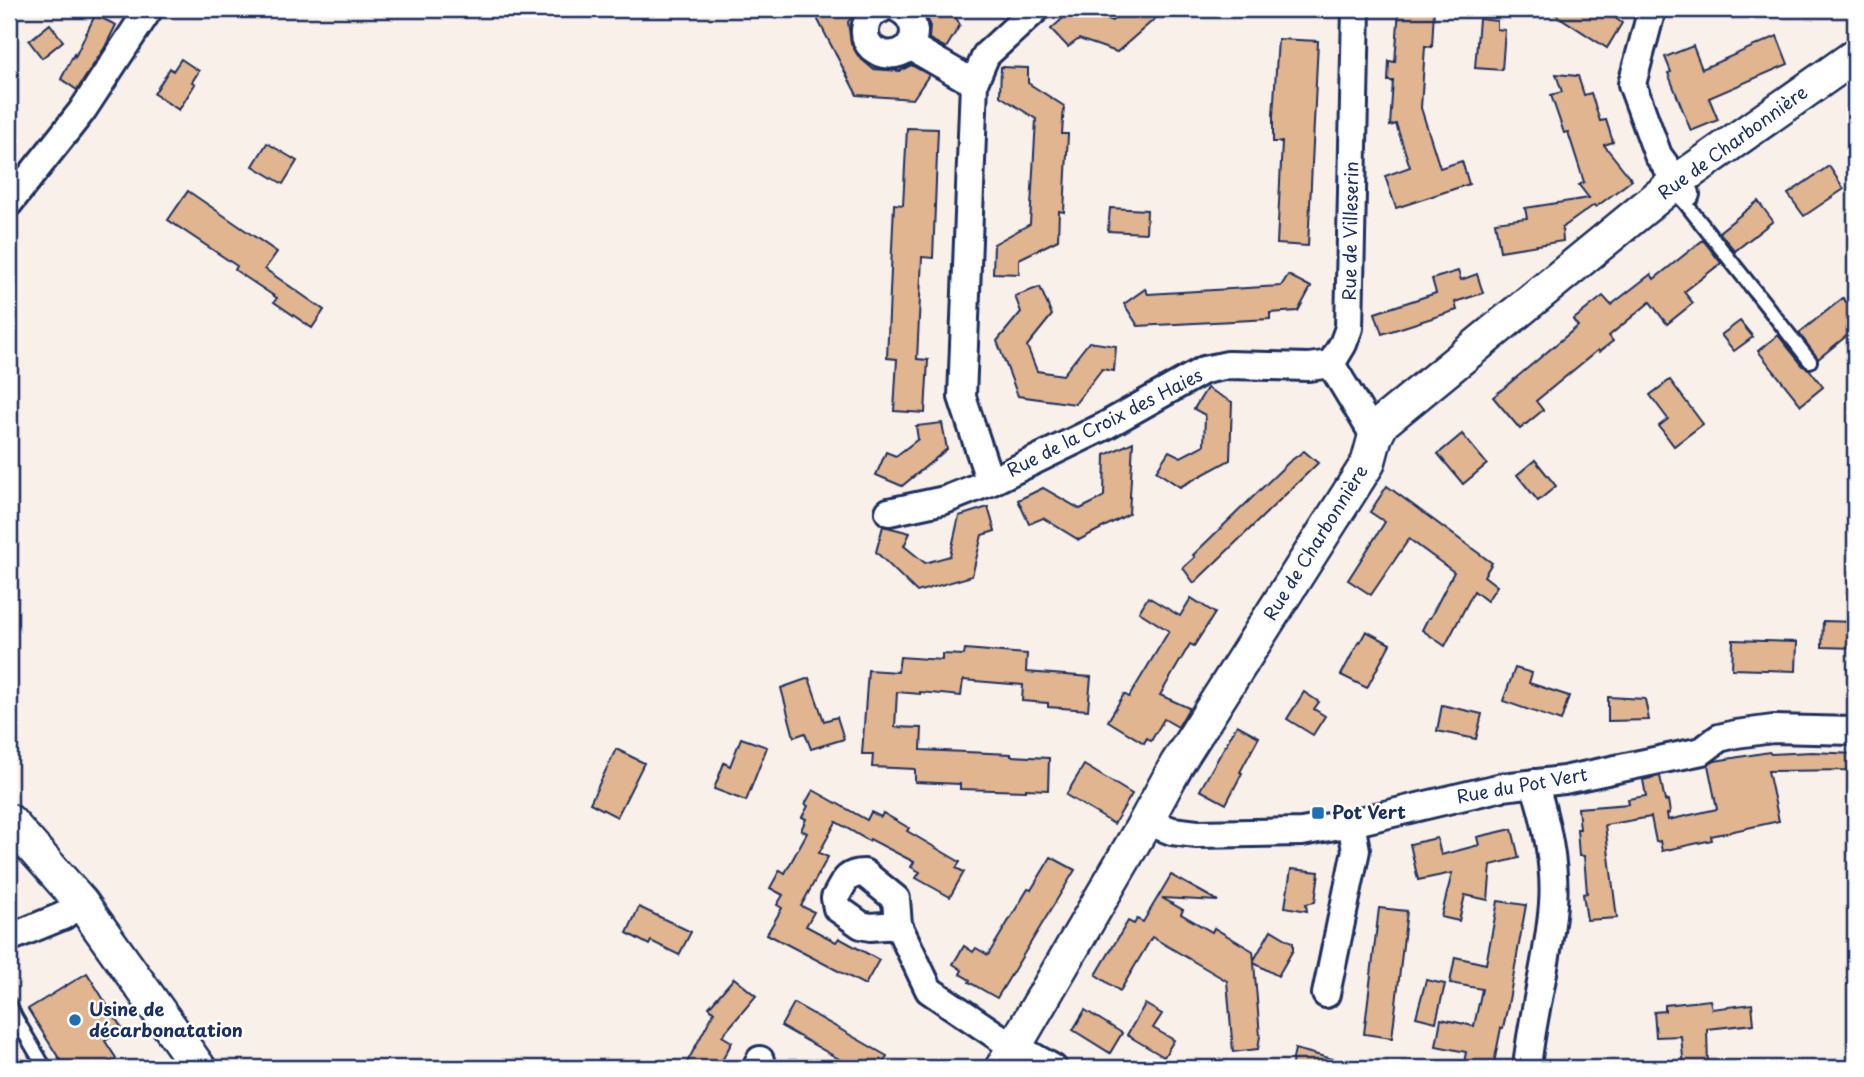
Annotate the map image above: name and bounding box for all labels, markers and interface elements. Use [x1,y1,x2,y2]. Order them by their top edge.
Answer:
street label: Rue de Charbonnière [1652,78,1813,205]
street label: Rue de Villeserin [1335,161,1364,301]
street label: Rue de la Croix des Haies [1002,360,1207,483]
street label: Rue de Charbonnière [1256,459,1374,625]
street label: Rue du Pot Vert [1454,760,1589,809]
place label: Pot Vert [1332,798,1406,825]
marker: Pot Vert [1310,805,1326,821]
place label: Usine de décarbonatation [89,995,243,1043]
marker: Usine de décarbonatation [67,1012,83,1028]

